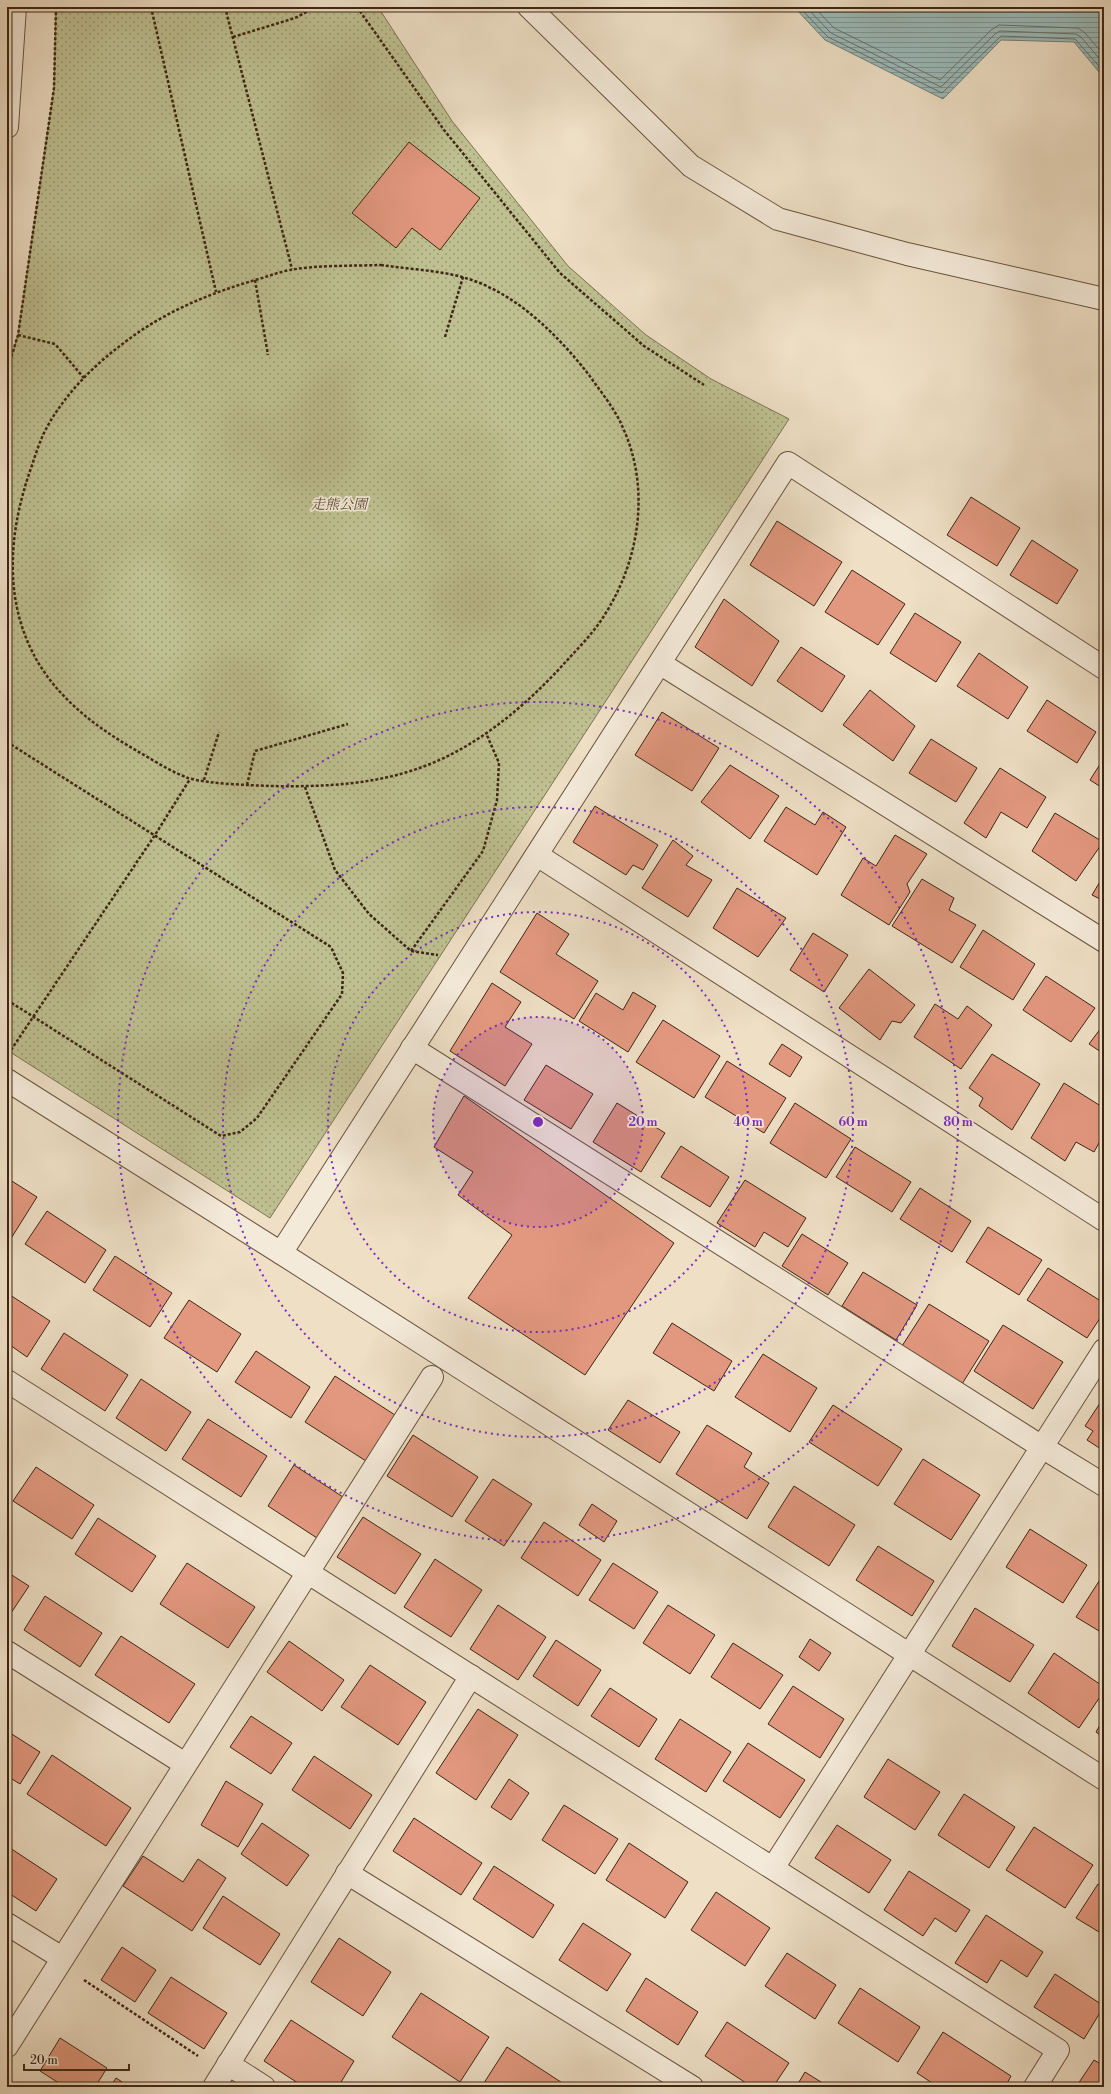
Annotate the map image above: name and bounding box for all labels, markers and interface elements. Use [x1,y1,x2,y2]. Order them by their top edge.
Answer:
park label: 走熊公園 [311,496,369,514]
centre of rings [531,1115,545,1129]
text: 20 m [628,1115,658,1130]
text: 40 m [733,1115,763,1130]
text: 60 m [838,1115,868,1130]
text: 80 m [943,1115,973,1130]
scale bar [24,2046,129,2072]
text: 20 m [30,2053,58,2068]

